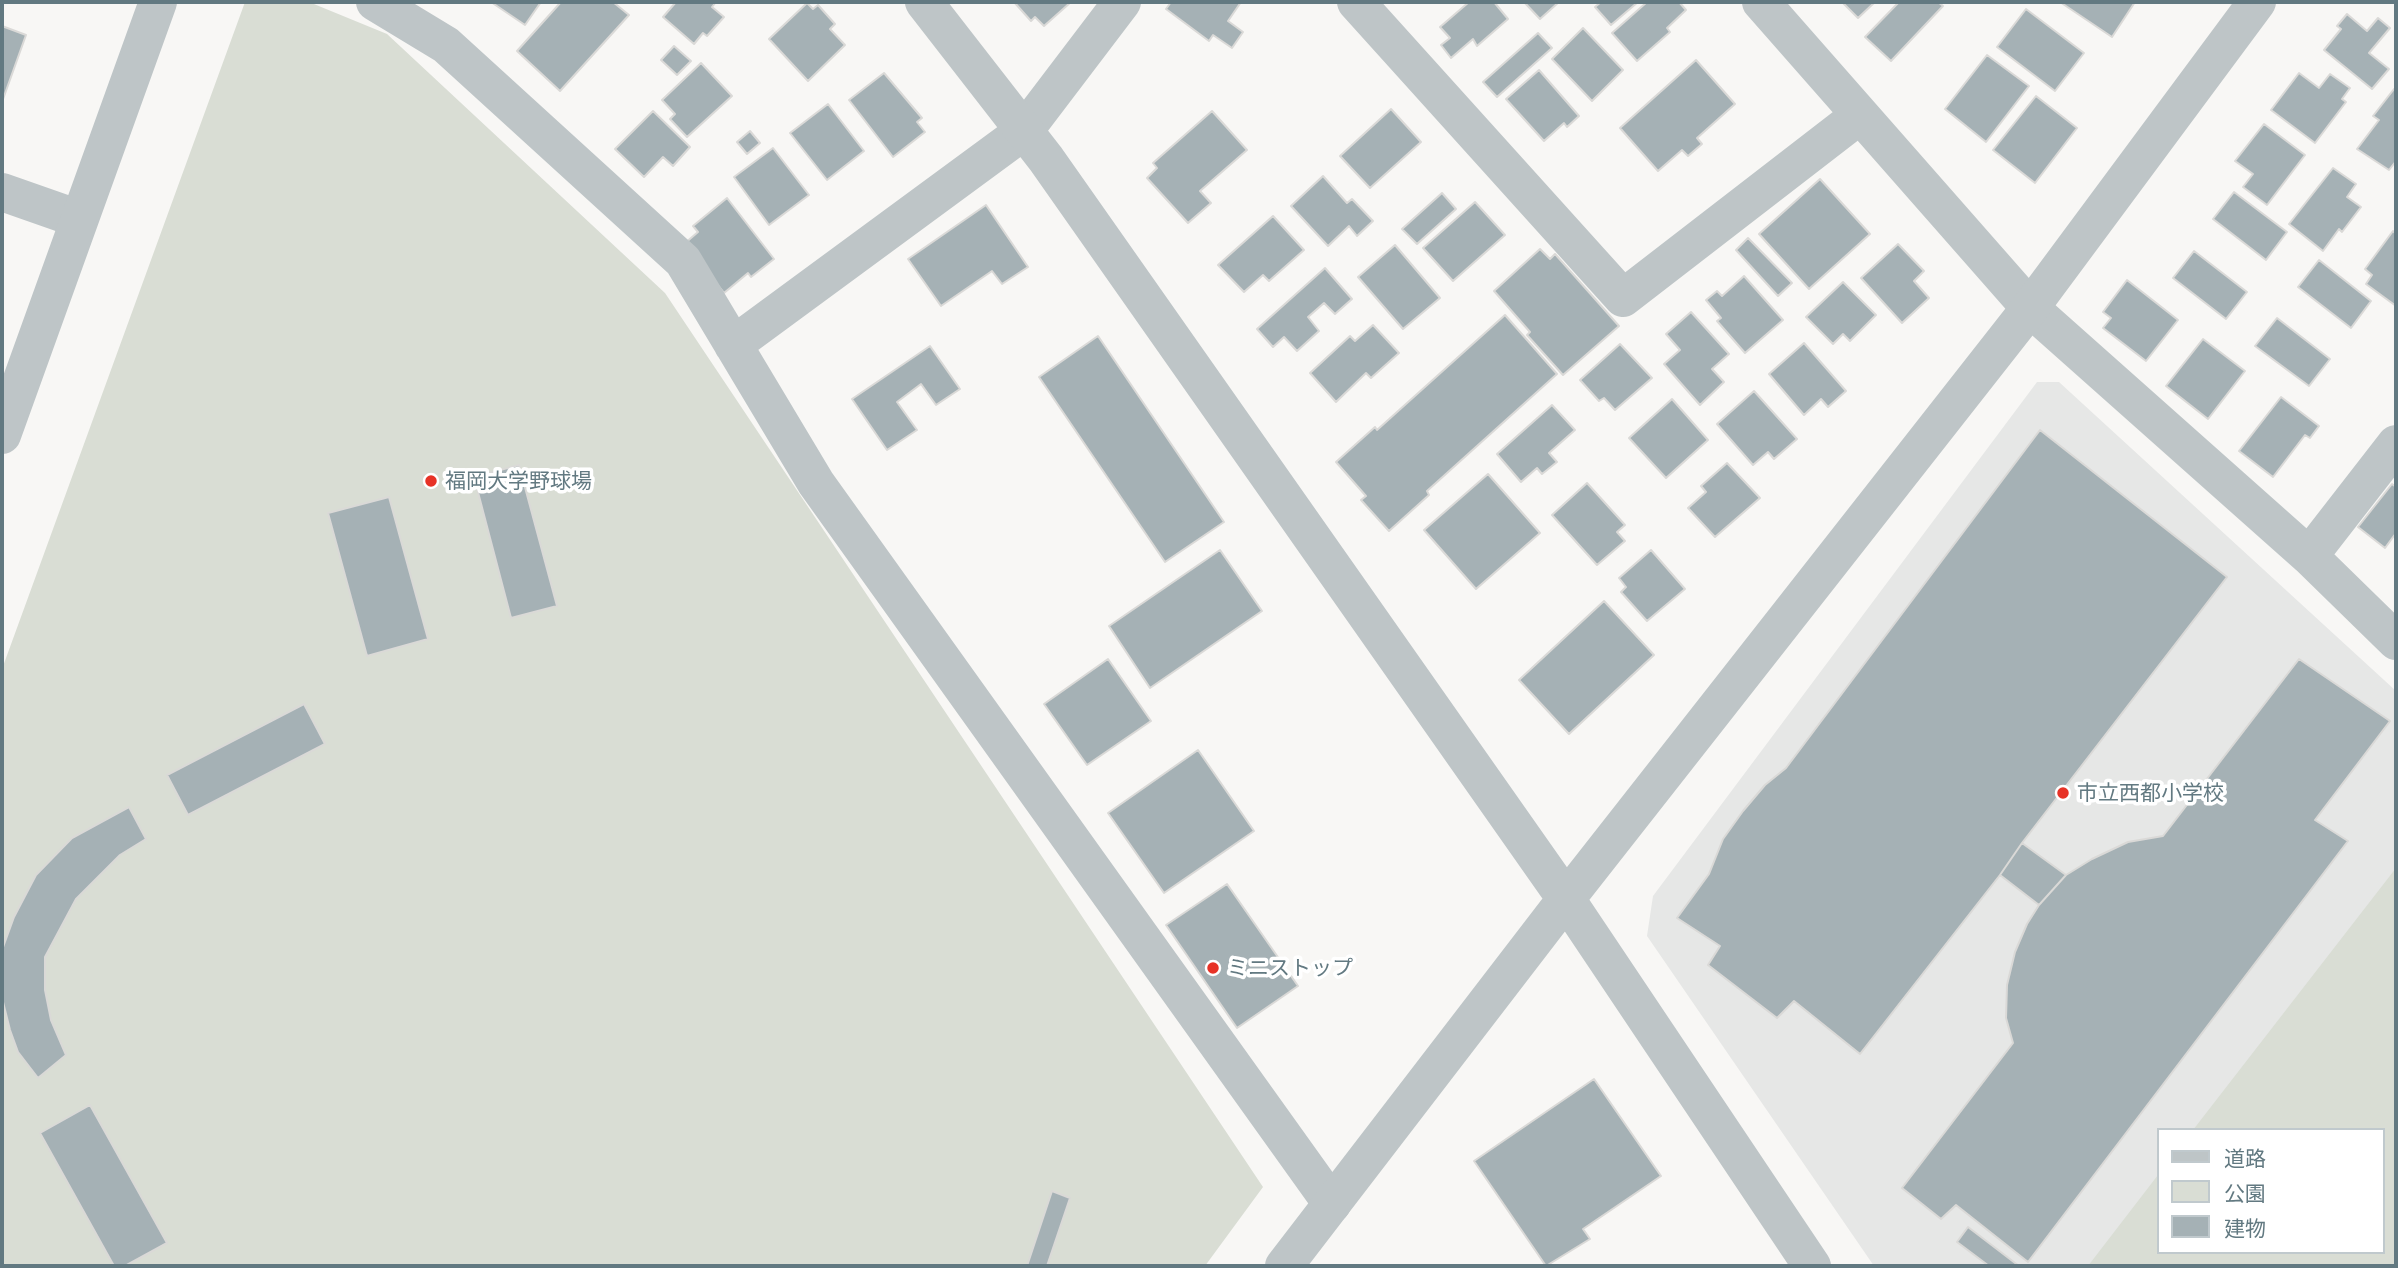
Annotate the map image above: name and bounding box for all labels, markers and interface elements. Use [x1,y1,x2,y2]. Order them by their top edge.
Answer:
place label: 福岡大学野球場 [445,468,592,494]
marker: 福岡大学野球場 [423,473,439,489]
place label: 市立西都小学校 [2077,780,2224,806]
marker: 市立西都小学校 [2055,785,2071,801]
place label: ミニストップ [1227,955,1353,981]
marker: ミニストップ [1205,960,1221,976]
legend [2156,1128,2384,1254]
text: 道路 [2224,1145,2266,1170]
text: 公園 [2224,1180,2266,1205]
text: 建物 [2224,1215,2266,1240]

